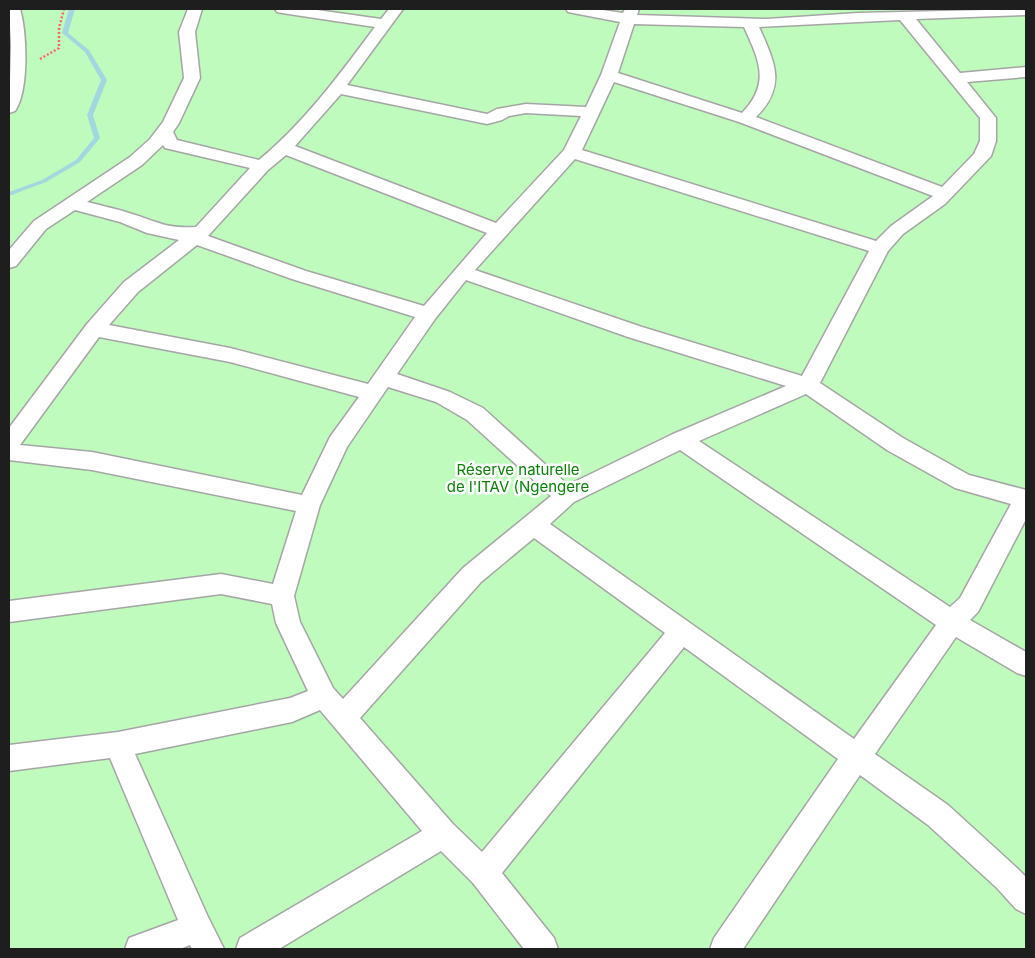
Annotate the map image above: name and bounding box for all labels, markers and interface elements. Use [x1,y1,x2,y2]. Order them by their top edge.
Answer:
park label: Réserve naturelle de l'ITAV (Ngengere [447,460,589,496]

